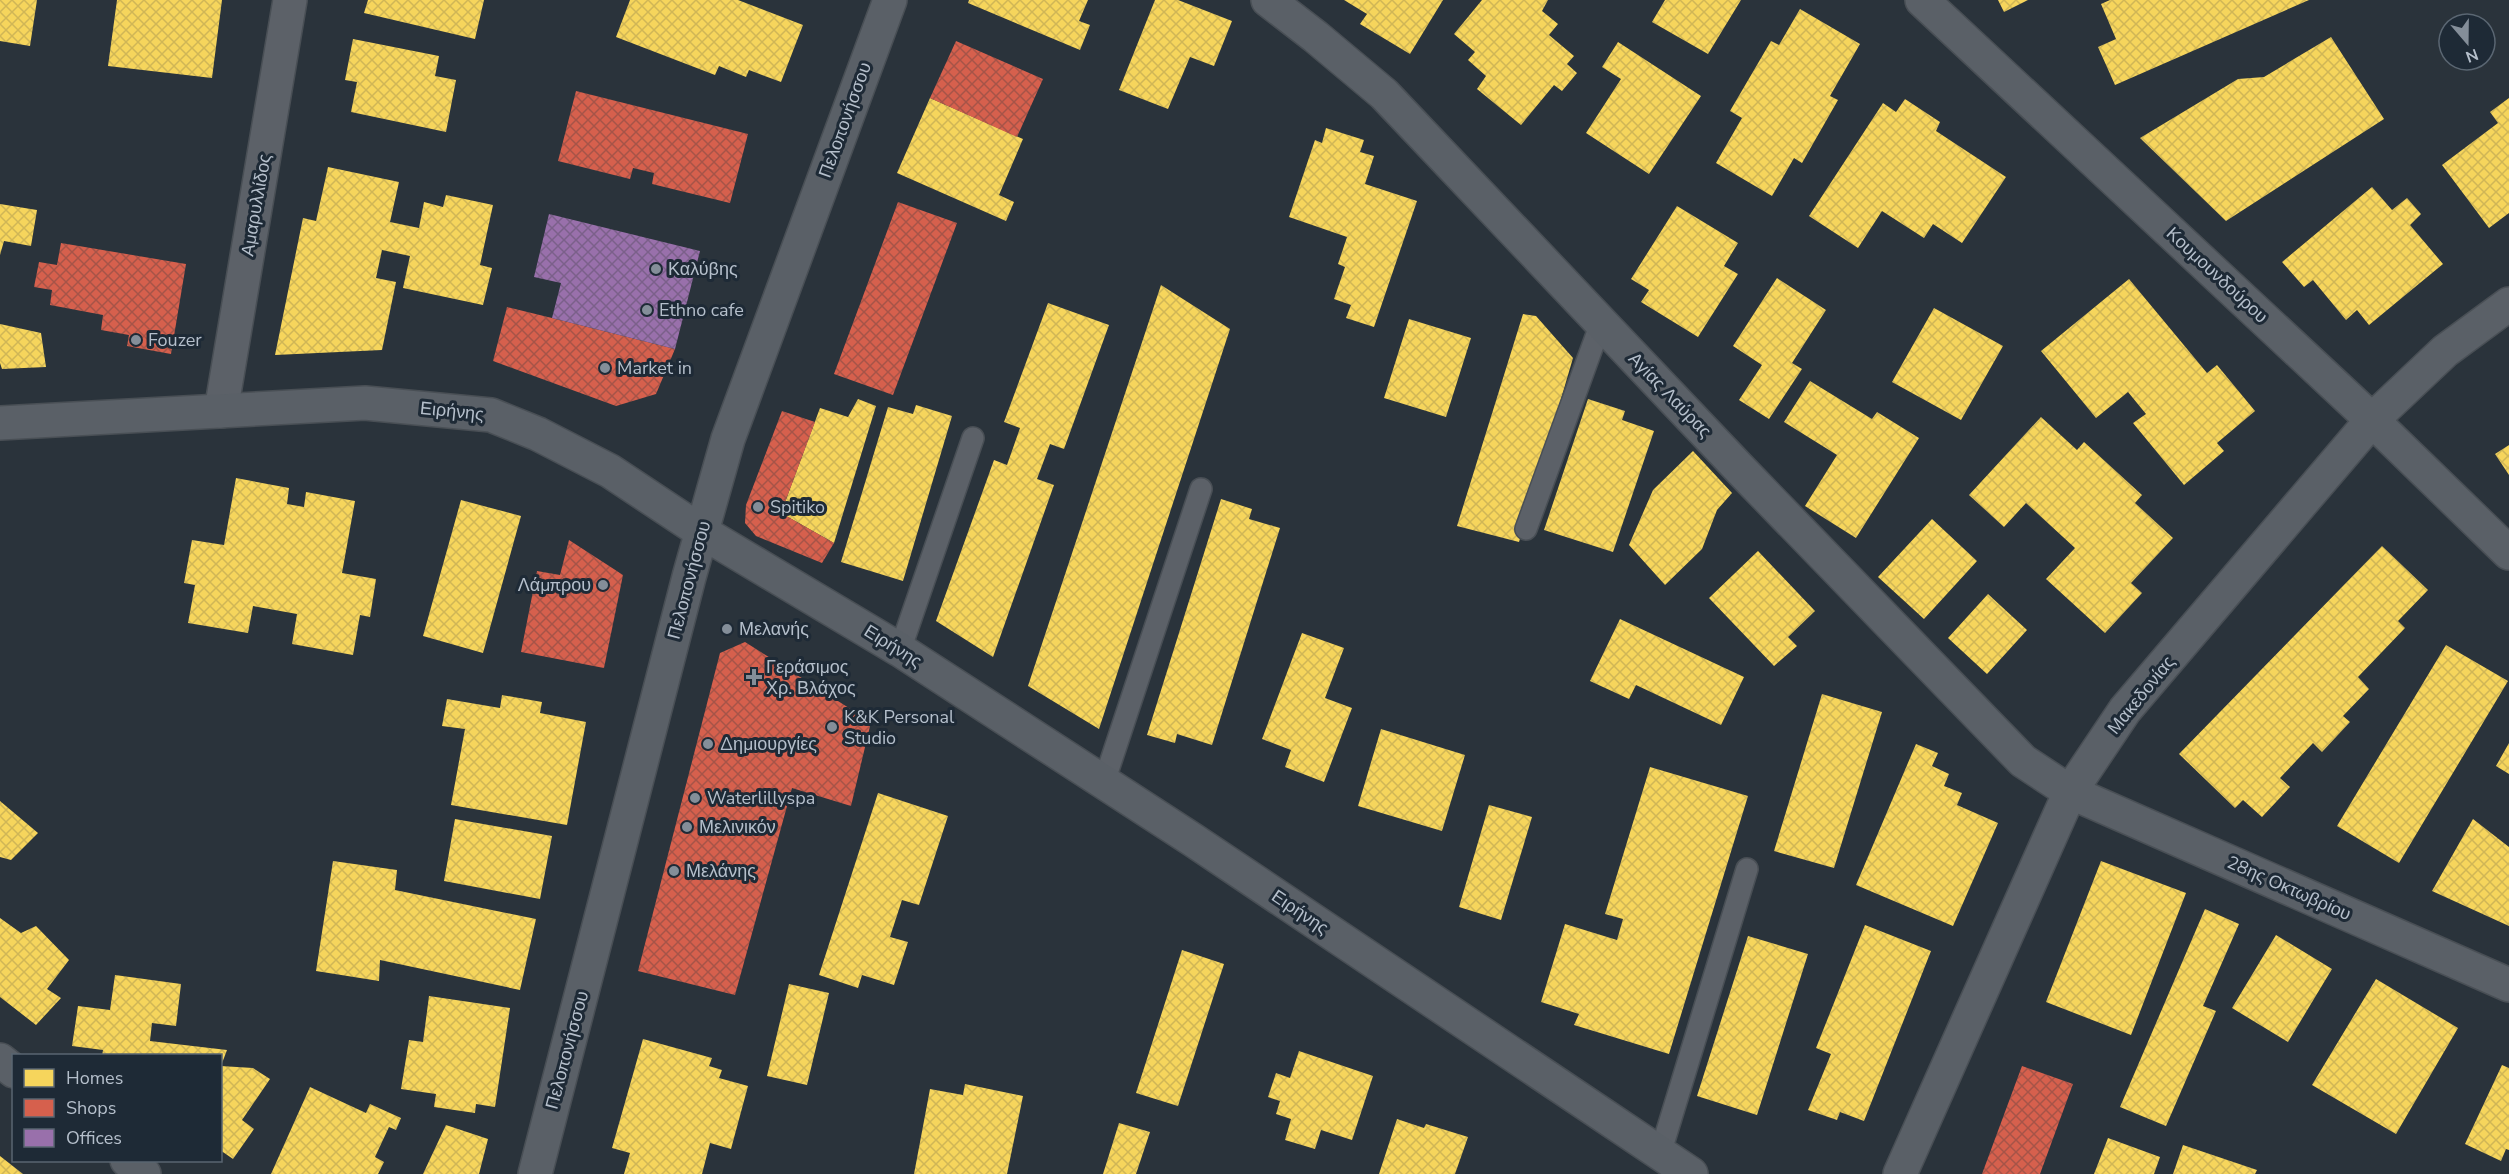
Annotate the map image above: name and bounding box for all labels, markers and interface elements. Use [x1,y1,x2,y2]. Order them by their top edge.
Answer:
north arrow [2437,12,2497,72]
text: N [2462,43,2481,68]
street label: Πελοπονήσσου [813,59,877,181]
street label: Αμαρυλλίδος [235,152,277,258]
street label: Κουμουνδούρου [2161,222,2273,328]
place label: Καλύβης [668,257,738,281]
marker: Καλύβης [649,262,663,276]
place label: Ethno cafe [659,298,744,322]
marker: Ethno cafe [640,303,654,317]
place label: Fouzer [148,328,202,352]
marker: Fouzer [129,333,143,347]
street label: Αγίας Λαύρας [1623,347,1717,443]
place label: Market in [617,356,692,380]
marker: Market in [598,361,612,375]
street label: Ειρήνης [419,396,485,426]
place label: Spitiko [770,495,825,519]
marker: Spitiko [751,500,765,514]
street label: Πελοπονήσσου [662,518,716,642]
place label: Λάμπρου [518,573,591,597]
marker: Λάμπρου [596,578,610,592]
place label: Μελανής [739,617,809,641]
street label: Ειρήνης [860,619,927,673]
marker: Μελανής [720,622,734,636]
street label: Μακεδονίας [2102,650,2180,739]
place label: Γεράσιμος Χρ. Βλάχος [766,655,856,700]
marker: Γεράσιμος Χρ. Βλάχος [747,670,761,684]
place label: K&K Personal Studio [844,705,955,750]
marker: K&K Personal Studio [825,720,839,734]
place label: Δημιουργίες [720,732,817,756]
marker: Δημιουργίες [701,737,715,751]
place label: Waterlillyspa [707,786,815,810]
marker: Waterlillyspa [688,791,702,805]
place label: Μελινικόν [699,815,776,839]
marker: Μελινικόν [680,820,694,834]
street label: 28ης Οκτωβρίου [2223,850,2355,926]
place label: Μελάνης [686,859,756,883]
marker: Μελάνης [667,864,681,878]
street label: Ειρήνης [1267,884,1333,940]
street label: Πελοπονήσσου [540,988,594,1112]
legend [12,1054,222,1162]
text: Homes [66,1066,123,1090]
text: Shops [66,1096,116,1120]
text: Offices [66,1126,122,1150]

